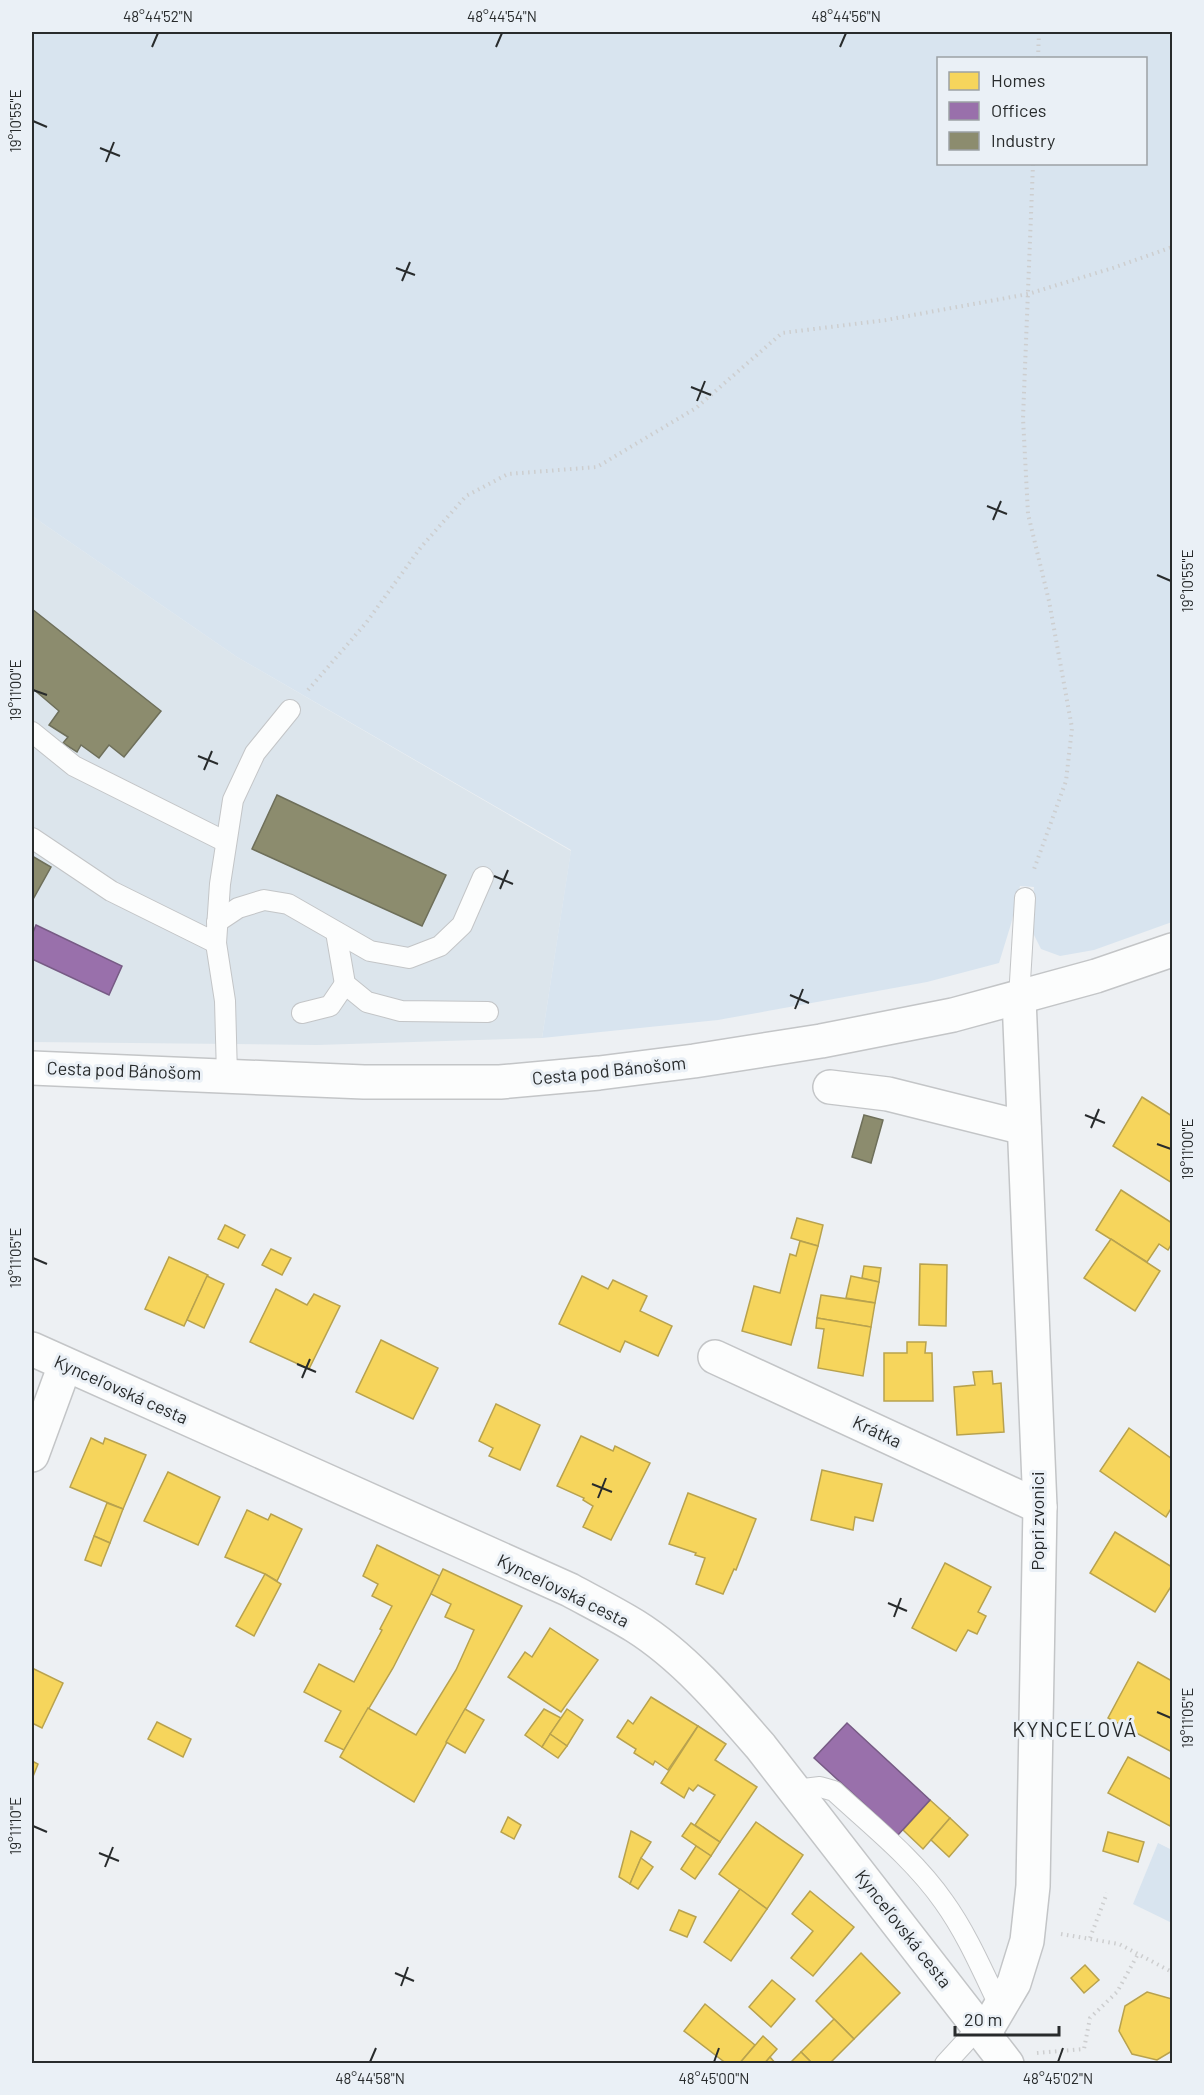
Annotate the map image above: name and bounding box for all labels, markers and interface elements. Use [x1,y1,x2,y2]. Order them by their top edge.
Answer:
text: 48°44'52"N [123,7,193,25]
text: 48°44'54"N [467,7,537,25]
text: 48°44'56"N [811,7,881,25]
legend [937,57,1147,165]
text: Homes [991,69,1045,91]
text: 19°10'55"E [6,90,24,152]
text: Offices [991,99,1047,121]
text: Industry [991,129,1055,151]
text: 19°10'55"E [1178,550,1196,612]
text: 19°11'00"E [6,659,24,721]
street label: Cesta pod Bánošom [531,1051,687,1089]
street label: Cesta pod Bánošom [46,1056,202,1084]
text: 19°11'00"E [1178,1118,1196,1180]
text: 19°11'05"E [6,1228,24,1288]
street label: Kynceľovská cesta [51,1350,192,1428]
street label: Krátka [850,1410,905,1452]
street label: Popri zvonici [1026,1471,1048,1571]
street label: Kynceľovská cesta [494,1549,633,1632]
text: 19°11'05"E [1178,1688,1196,1748]
district label: KYNCEĽOVÁ [1012,1716,1138,1741]
text: 19°11'10"E [6,1797,24,1855]
street label: Kynceľovská cesta [851,1865,957,1992]
scale bar [955,1999,1058,2037]
text: 20 m [964,2008,1002,2030]
text: 48°44'58"N [335,2069,405,2087]
text: 48°45'00"N [679,2069,749,2087]
text: 48°45'02"N [1023,2069,1093,2087]

